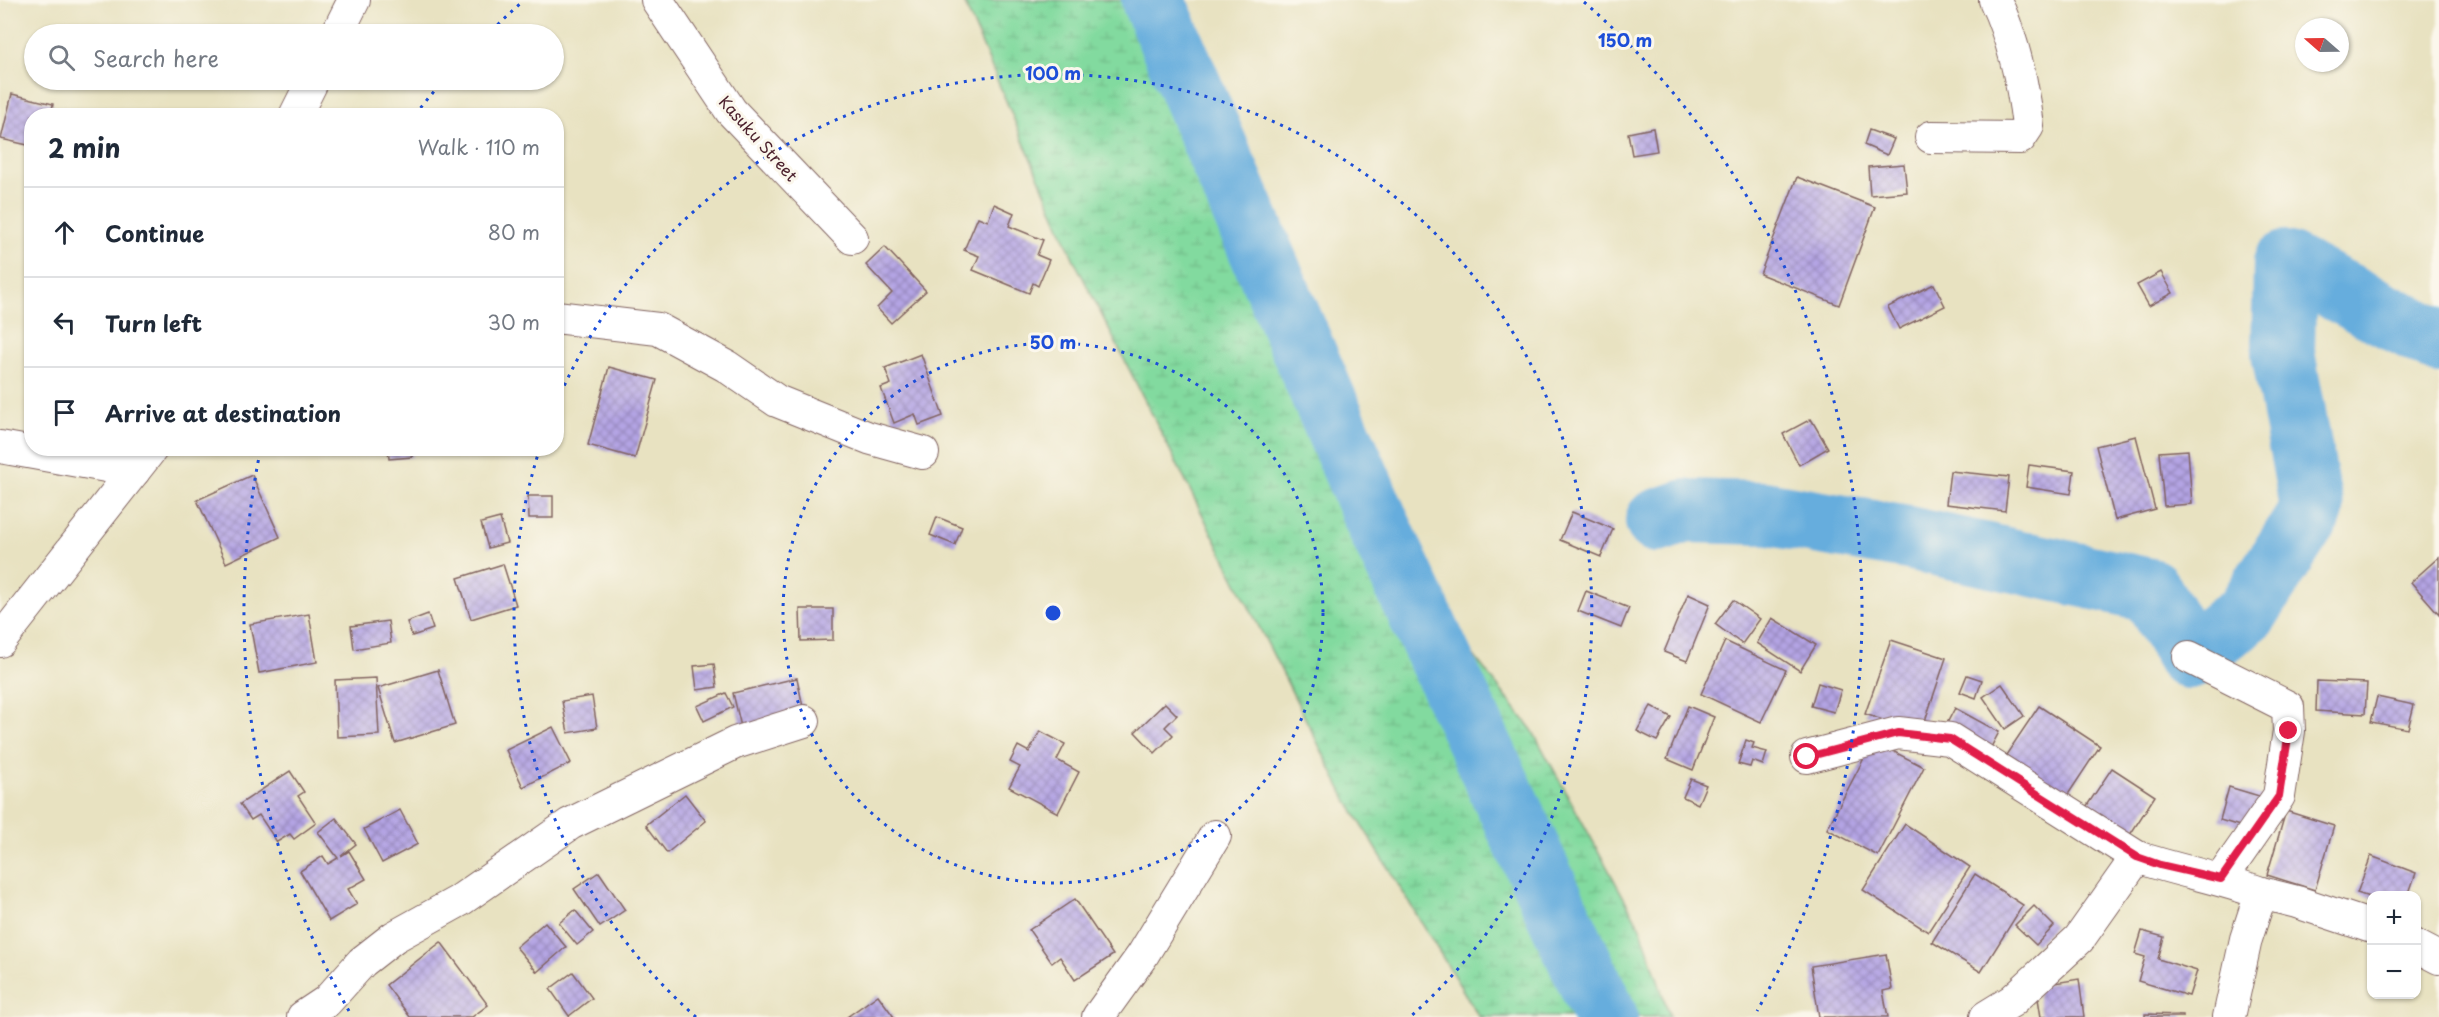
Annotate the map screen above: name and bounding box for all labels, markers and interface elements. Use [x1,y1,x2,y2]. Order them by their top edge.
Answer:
north arrow [2295,18,2349,72]
search box [24,24,564,90]
text: 150 m [1598,26,1652,53]
icon: search [45,41,78,74]
text: Search here [93,41,219,74]
text: 100 m [1025,59,1081,86]
street label: Kasuku Street [714,90,804,186]
text: 2 min [48,128,121,167]
text: Walk · 110 m [418,132,540,162]
icon: ahead [48,216,81,249]
text: Continue [105,216,204,249]
text: 80 m [488,217,540,247]
icon: left [48,306,81,339]
text: Turn left [105,306,202,339]
text: 30 m [487,307,540,337]
text: 50 m [1030,328,1076,355]
icon: arrive [48,396,81,429]
text: Arrive at destination [105,396,341,429]
centre of rings [1043,603,1063,623]
route end [2275,717,2301,743]
route start [1793,743,1819,769]
map controls [2367,891,2421,999]
button: + [2367,891,2421,945]
button: − [2367,945,2421,999]

